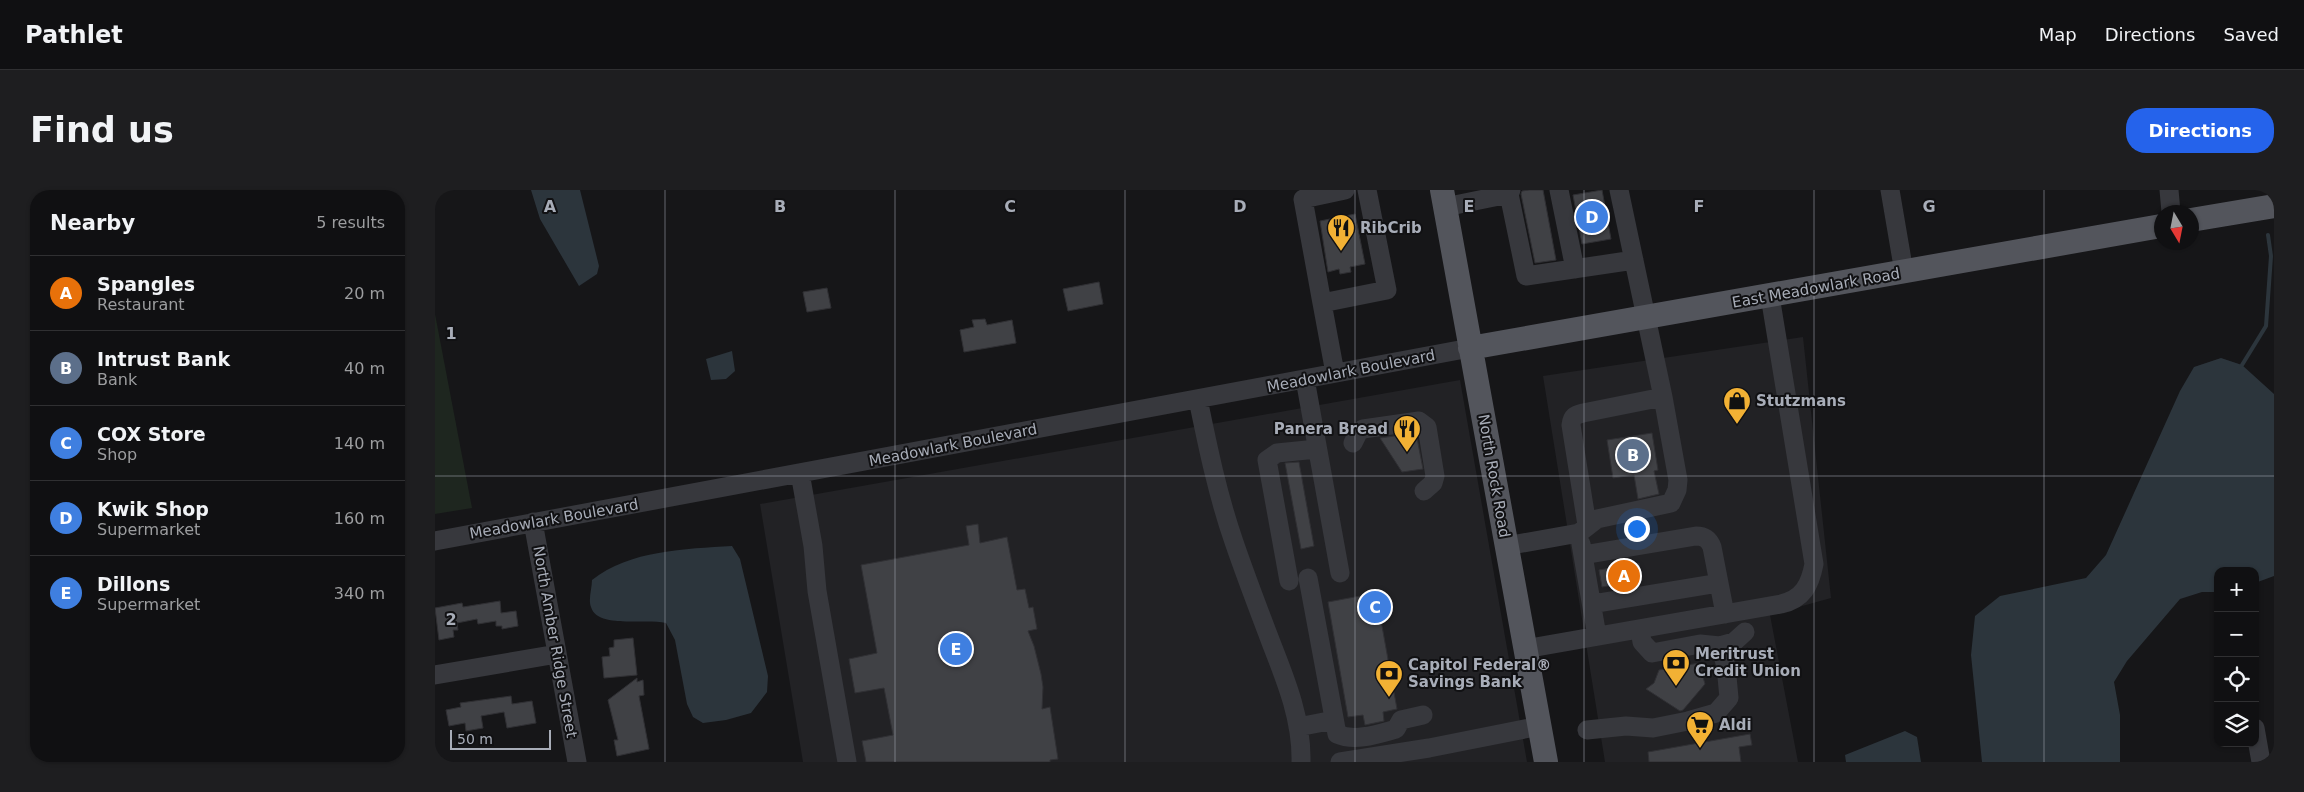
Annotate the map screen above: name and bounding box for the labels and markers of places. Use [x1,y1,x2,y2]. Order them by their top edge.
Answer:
pin: D [1576,198,1608,236]
restaurant icon: RibCrib [1326,213,1356,252]
place label: RibCrib [1360,219,1422,237]
shop icon: Stutzmans [1722,386,1752,425]
place label: Stutzmans [1756,392,1846,410]
restaurant icon: Panera Bread [1392,414,1422,453]
place label: Panera Bread [1274,420,1388,438]
pin: B [1617,436,1649,474]
pin: A [1608,557,1640,595]
pin: C [1359,588,1391,626]
pin: E [940,630,972,668]
place label: Meritrust Credit Union [1695,645,1801,680]
bank icon: Meritrust Credit Union [1661,648,1691,687]
place label: Capitol Federal® Savings Bank [1408,656,1551,691]
bank icon: Capitol Federal® Savings Bank [1374,659,1404,698]
supermarket icon: Aldi [1685,710,1715,749]
place label: Aldi [1719,716,1752,734]

